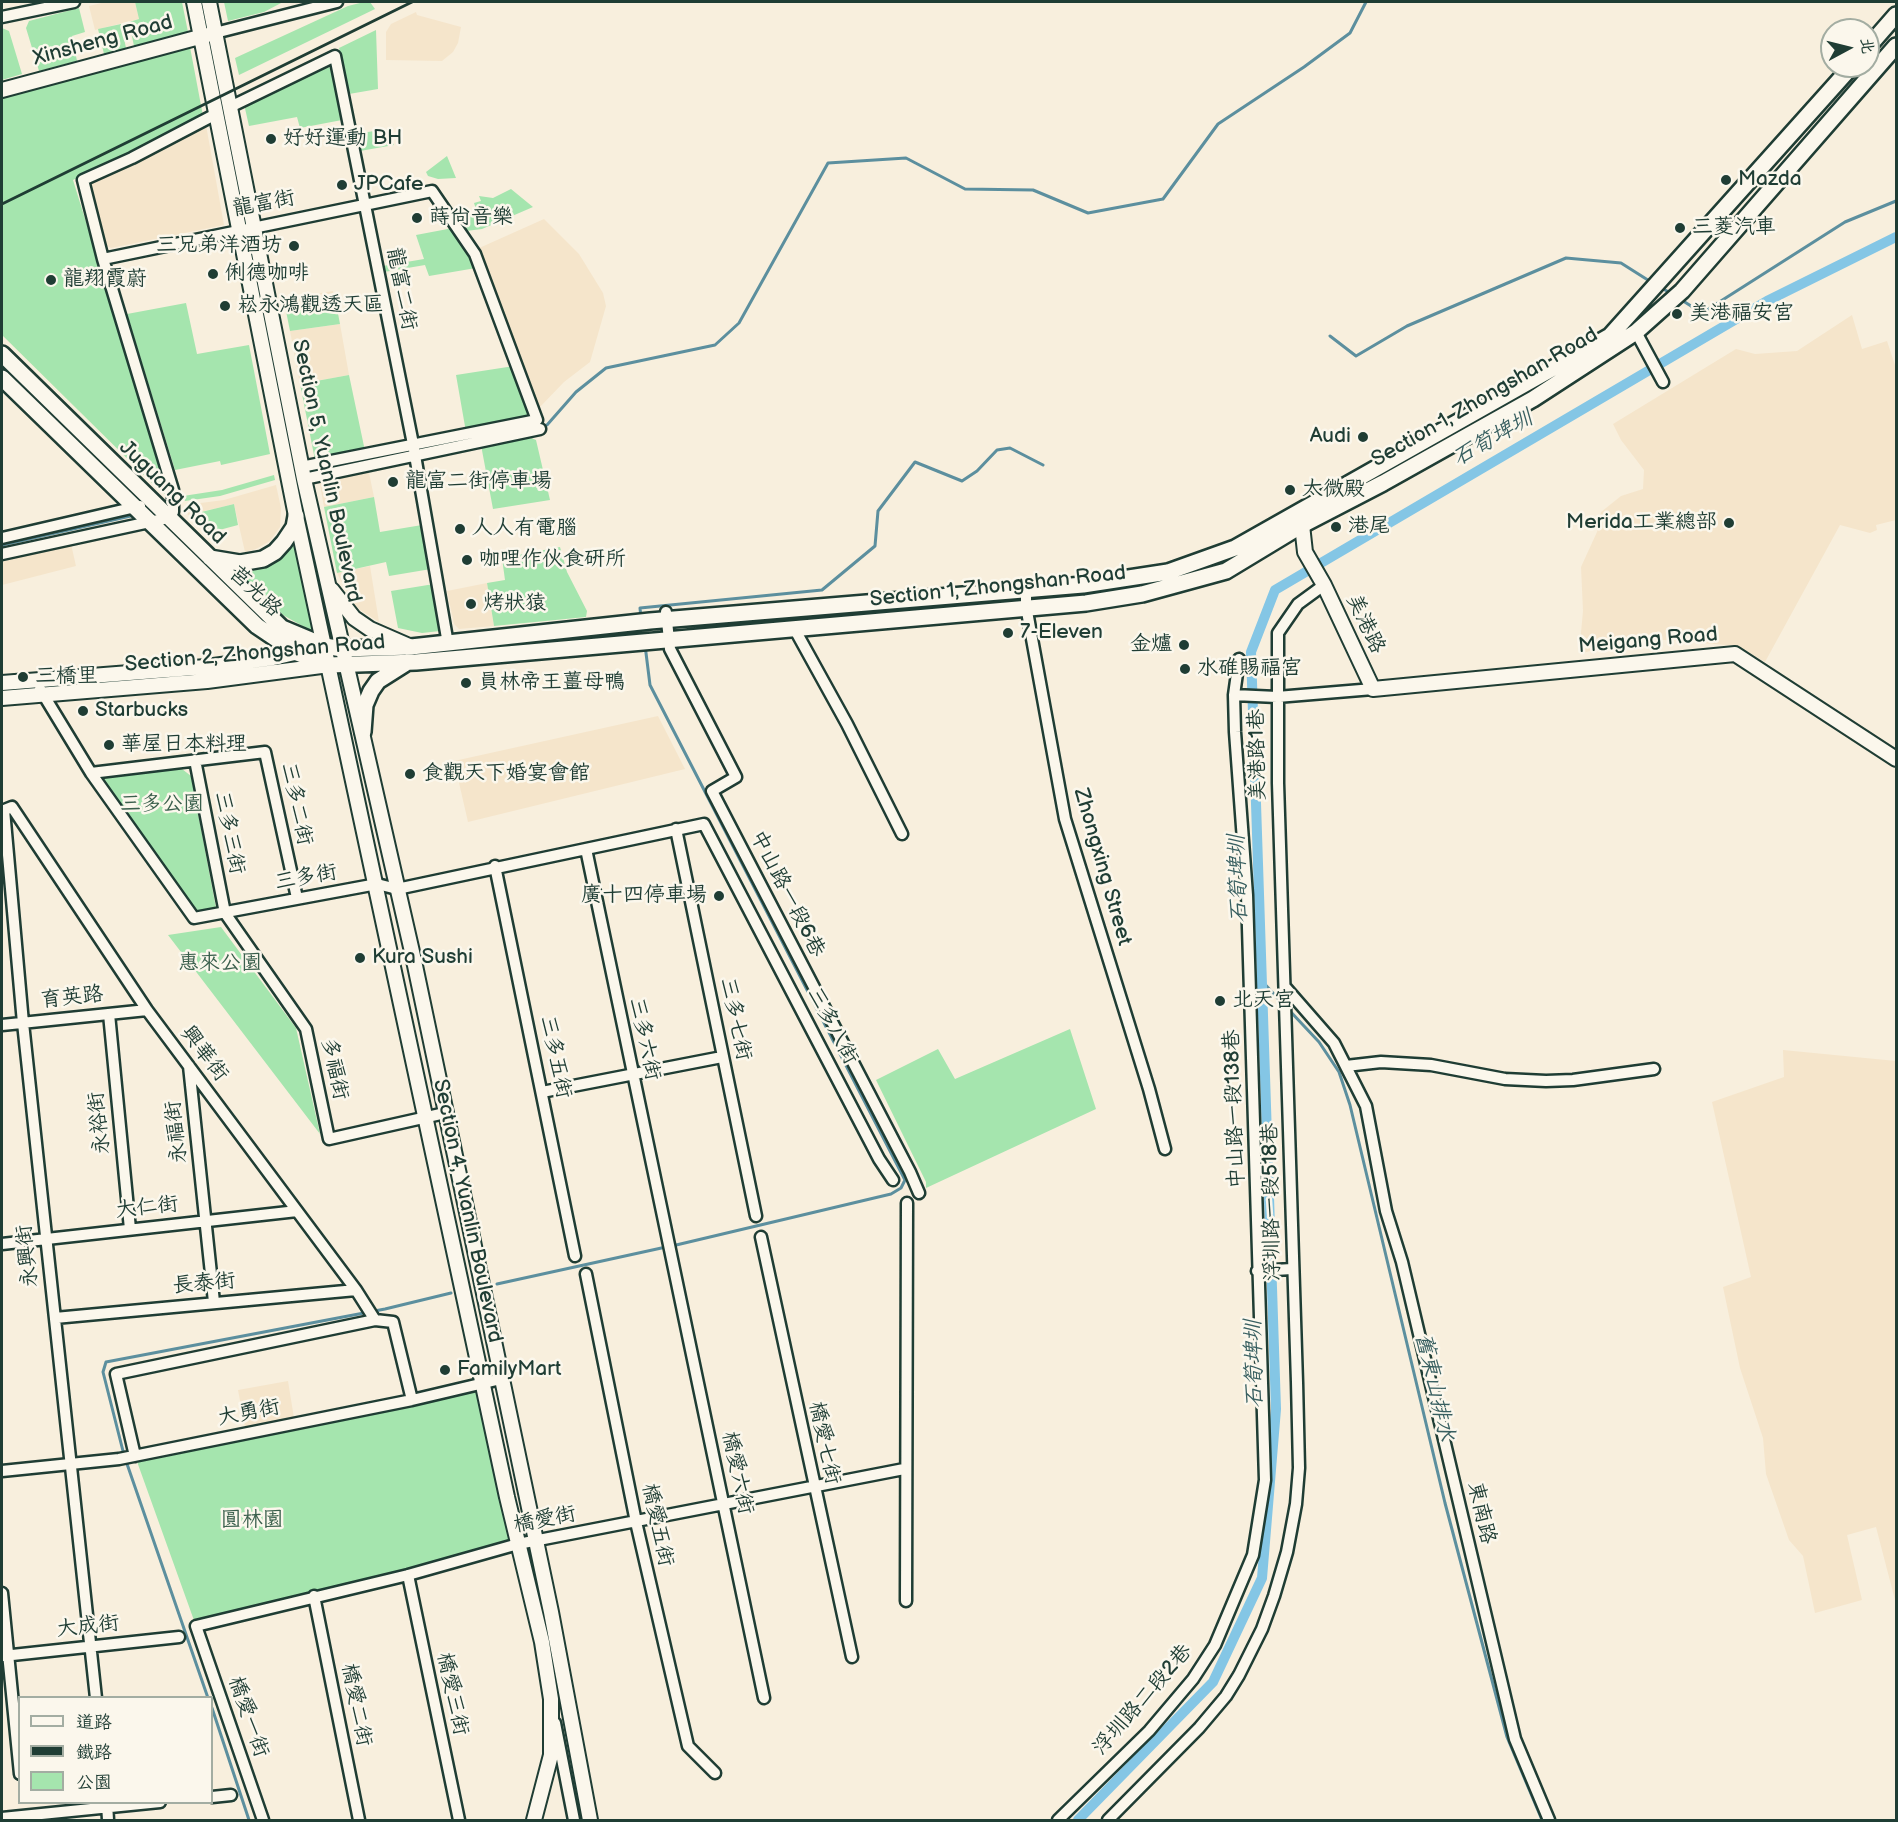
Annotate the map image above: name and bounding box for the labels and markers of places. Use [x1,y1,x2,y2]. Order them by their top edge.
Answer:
place label: 好好運動 BH [283,126,402,152]
marker: 好好運動 BH [264,132,278,146]
place label: Mazda [1738,167,1802,193]
place label: JPCafe [354,172,424,198]
marker: Mazda [1719,173,1733,187]
marker: JPCafe [335,178,349,192]
place label: 蒔尚音樂 [429,205,513,231]
marker: 蒔尚音樂 [410,211,424,225]
place label: 三菱汽車 [1692,215,1776,241]
marker: 三菱汽車 [1673,221,1687,235]
place label: 三兄弟洋酒坊 [156,233,282,259]
marker: 三兄弟洋酒坊 [287,239,301,253]
place label: 俐德咖啡 [225,261,309,287]
place label: 龍翔霞蔚 [63,267,147,293]
marker: 俐德咖啡 [206,267,220,281]
marker: 龍翔霞蔚 [44,273,58,287]
place label: 崧永鴻觀透天區 [237,293,384,319]
marker: 崧永鴻觀透天區 [218,299,232,313]
place label: 美港福安宮 [1689,301,1794,327]
marker: 美港福安宮 [1670,307,1684,321]
place label: Audi [1310,424,1351,450]
marker: Audi [1356,430,1370,444]
place label: 龍富二街停車場 [405,469,552,495]
marker: 龍富二街停車場 [386,475,400,489]
place label: 太微殿 [1302,477,1365,503]
marker: 太微殿 [1283,483,1297,497]
place label: Merida工業總部 [1566,510,1717,536]
place label: 港尾 [1348,514,1390,540]
place label: 人人有電腦 [472,516,577,542]
marker: Merida工業總部 [1722,516,1736,530]
marker: 港尾 [1329,520,1343,534]
marker: 人人有電腦 [453,522,467,536]
place label: 咖哩作伙食研所 [479,547,626,573]
marker: 咖哩作伙食研所 [460,553,474,567]
place label: 烤狀猿 [483,591,546,617]
marker: 烤狀猿 [464,597,478,611]
place label: 7-Eleven [1020,620,1103,646]
marker: 7-Eleven [1001,626,1015,640]
place label: 金爐 [1130,632,1172,658]
marker: 金爐 [1177,638,1191,652]
place label: 水碓賜福宮 [1197,656,1302,682]
marker: 水碓賜福宮 [1178,662,1192,676]
place label: 三橋里 [35,664,98,690]
marker: 三橋里 [16,670,30,684]
place label: 員林帝王薑母鴨 [478,670,625,696]
marker: 員林帝王薑母鴨 [459,676,473,690]
place label: Starbucks [95,698,188,724]
marker: Starbucks [76,704,90,718]
place label: 華屋日本料理 [121,732,247,758]
marker: 華屋日本料理 [102,738,116,752]
place label: 食觀天下婚宴會館 [422,761,590,787]
marker: 食觀天下婚宴會館 [403,767,417,781]
place label: 廣十四停車場 [581,883,707,909]
marker: 廣十四停車場 [712,889,726,903]
place label: Kura Sushi [372,945,473,971]
marker: Kura Sushi [353,951,367,965]
place label: 北天宮 [1232,988,1295,1014]
marker: 北天宮 [1213,994,1227,1008]
place label: FamilyMart [457,1357,561,1383]
marker: FamilyMart [438,1363,452,1377]

